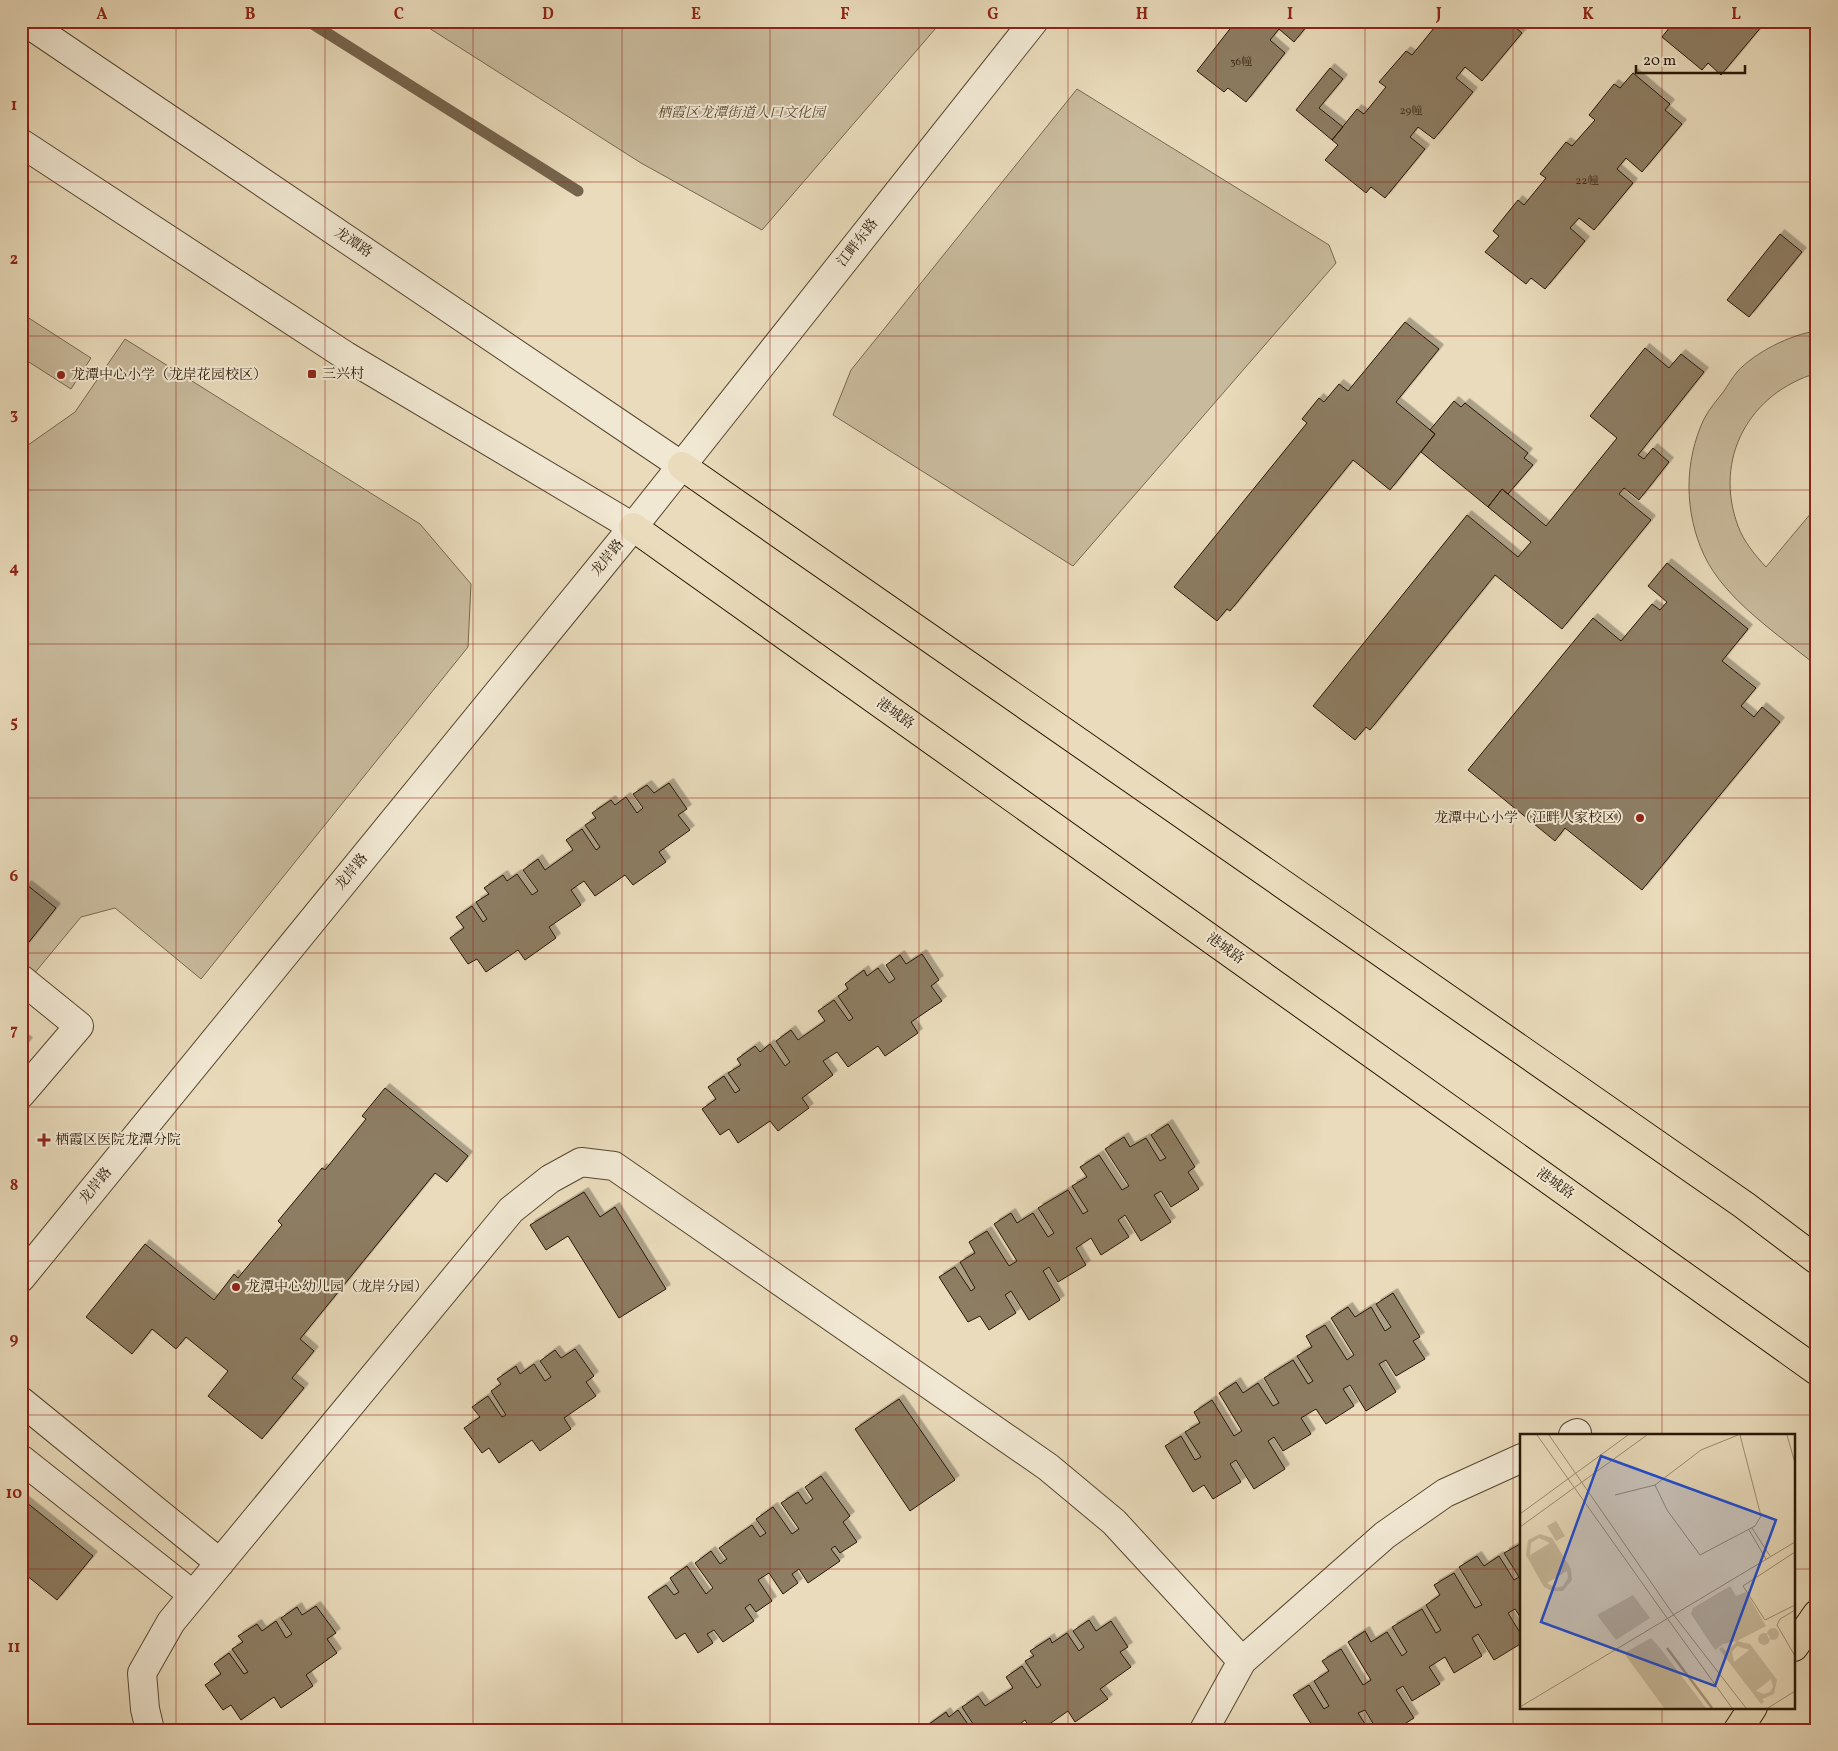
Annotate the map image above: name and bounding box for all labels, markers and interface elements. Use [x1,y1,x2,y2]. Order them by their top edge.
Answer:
text: A [96,4,108,26]
text: B [245,4,256,26]
text: C [394,4,404,26]
text: D [542,4,554,26]
text: E [691,4,701,26]
text: F [840,4,850,26]
text: G [987,4,999,26]
text: H [1136,4,1148,26]
text: I [1287,4,1293,26]
text: J [1435,4,1442,26]
text: K [1582,4,1594,26]
text: L [1731,4,1741,26]
scale bar [1636,42,1744,74]
text: 20 m [1643,51,1676,72]
house number: 36幢 [1230,55,1252,70]
text: 1 [11,95,17,117]
park label: 栖霞区龙潭街道人口文化园 [657,104,827,123]
house number: 29幢 [1400,104,1422,119]
house number: 22幢 [1576,174,1598,189]
street label: 江畔东路 [833,215,883,271]
street label: 龙潭路 [330,223,376,263]
text: 2 [10,249,18,271]
place label: 三兴村 [322,365,364,384]
place label: 龙潭中心小学（龙岸花园校区） [71,366,267,385]
marker: 三兴村 [306,368,318,380]
marker: 龙潭中心小学（龙岸花园校区） [55,369,67,381]
text: 3 [10,404,18,426]
street label: 龙岸路 [587,536,629,580]
text: 4 [9,558,19,580]
street label: 港城路 [872,694,918,734]
text: 5 [10,712,18,734]
place label: 龙潭中心小学（江畔人家校区） [1434,809,1630,828]
marker: 龙潭中心小学（江畔人家校区） [1634,812,1646,824]
street label: 龙岸路 [331,850,373,894]
text: 6 [10,866,19,888]
street label: 港城路 [1202,929,1248,969]
text: 7 [10,1020,18,1042]
place label: 栖霞区医院龙潭分院 [55,1131,181,1150]
marker: 栖霞区医院龙潭分院 [37,1133,51,1147]
street label: 龙岸路 [75,1164,117,1208]
street label: 港城路 [1532,1164,1578,1204]
text: 8 [10,1175,18,1197]
place label: 龙潭中心幼儿园（龙岸分园） [246,1278,428,1297]
marker: 龙潭中心幼儿园（龙岸分园） [230,1281,242,1293]
text: 9 [10,1329,19,1351]
inset map [1520,1434,1796,1708]
text: 10 [6,1483,22,1505]
text: 11 [8,1637,20,1659]

